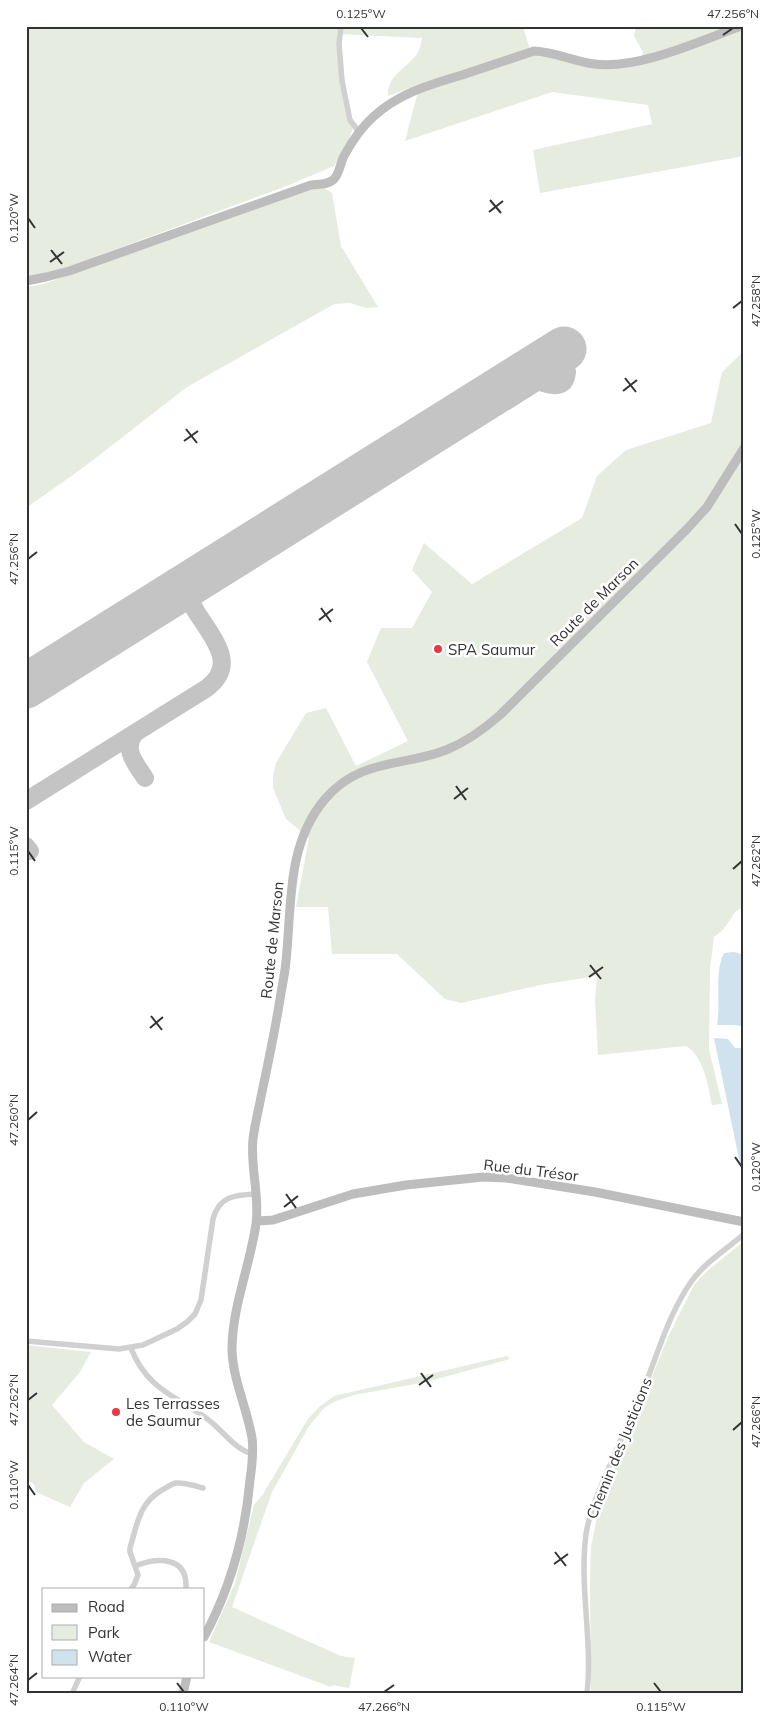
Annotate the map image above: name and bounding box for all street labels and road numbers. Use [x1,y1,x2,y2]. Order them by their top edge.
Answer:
street label: Route de Marson [546,554,642,650]
street label: Route de Marson [256,880,288,1000]
street label: Rue du Trésor [482,1155,580,1185]
street label: Chemin des Justicions [582,1375,656,1521]

